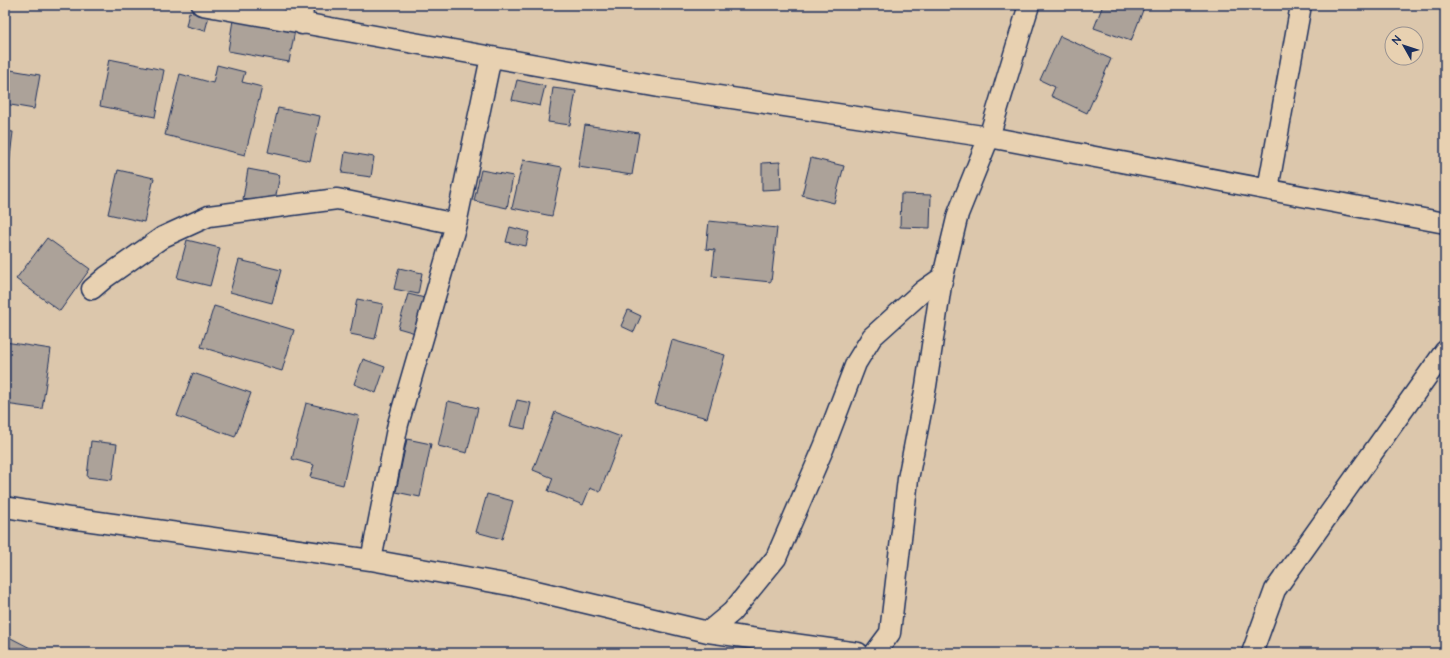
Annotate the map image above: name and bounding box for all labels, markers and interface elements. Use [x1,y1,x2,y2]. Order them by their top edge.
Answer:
north arrow [1384,26,1424,66]
text: N [1389,33,1405,47]

